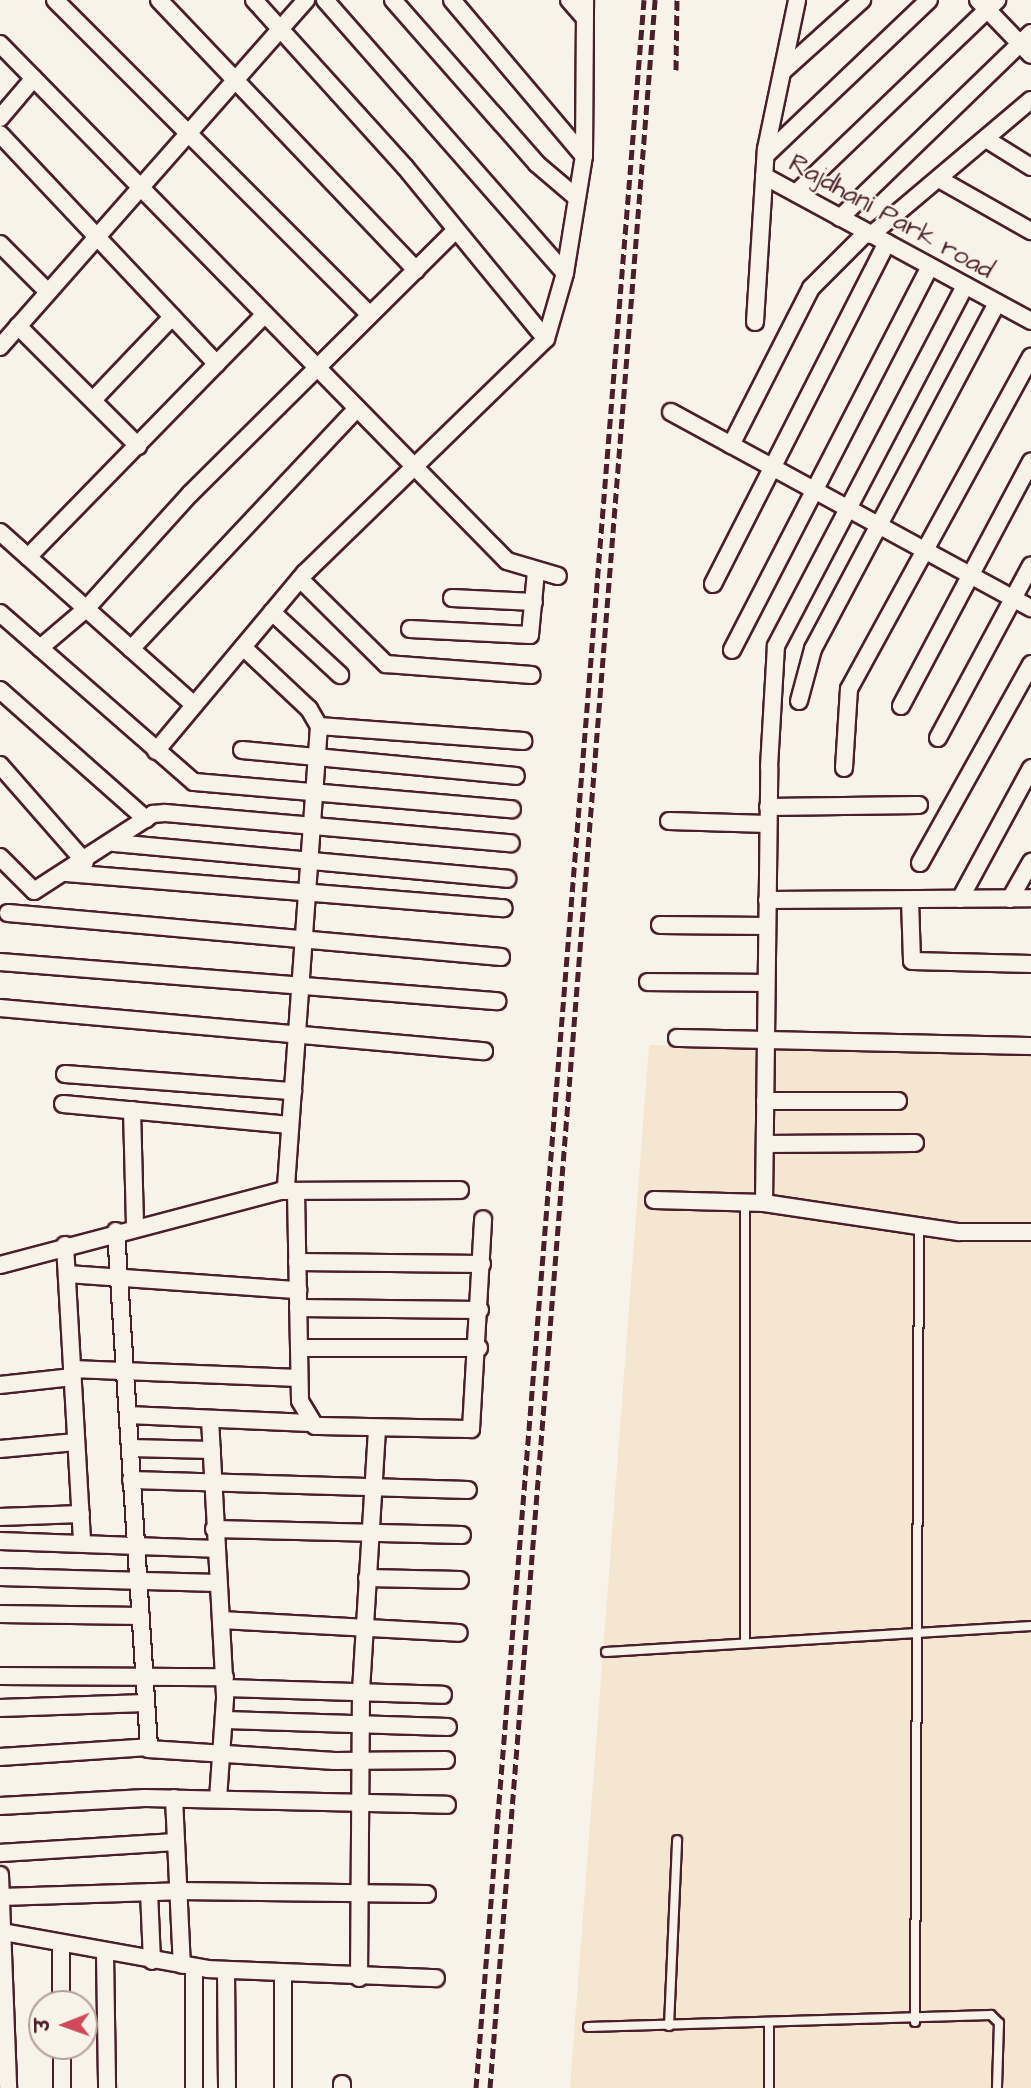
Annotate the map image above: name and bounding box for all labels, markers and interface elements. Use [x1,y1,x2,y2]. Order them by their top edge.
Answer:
street label: Rajdhani Park road [783,148,999,286]
north arrow [28,1990,98,2060]
text: उ [30,2019,57,2032]

